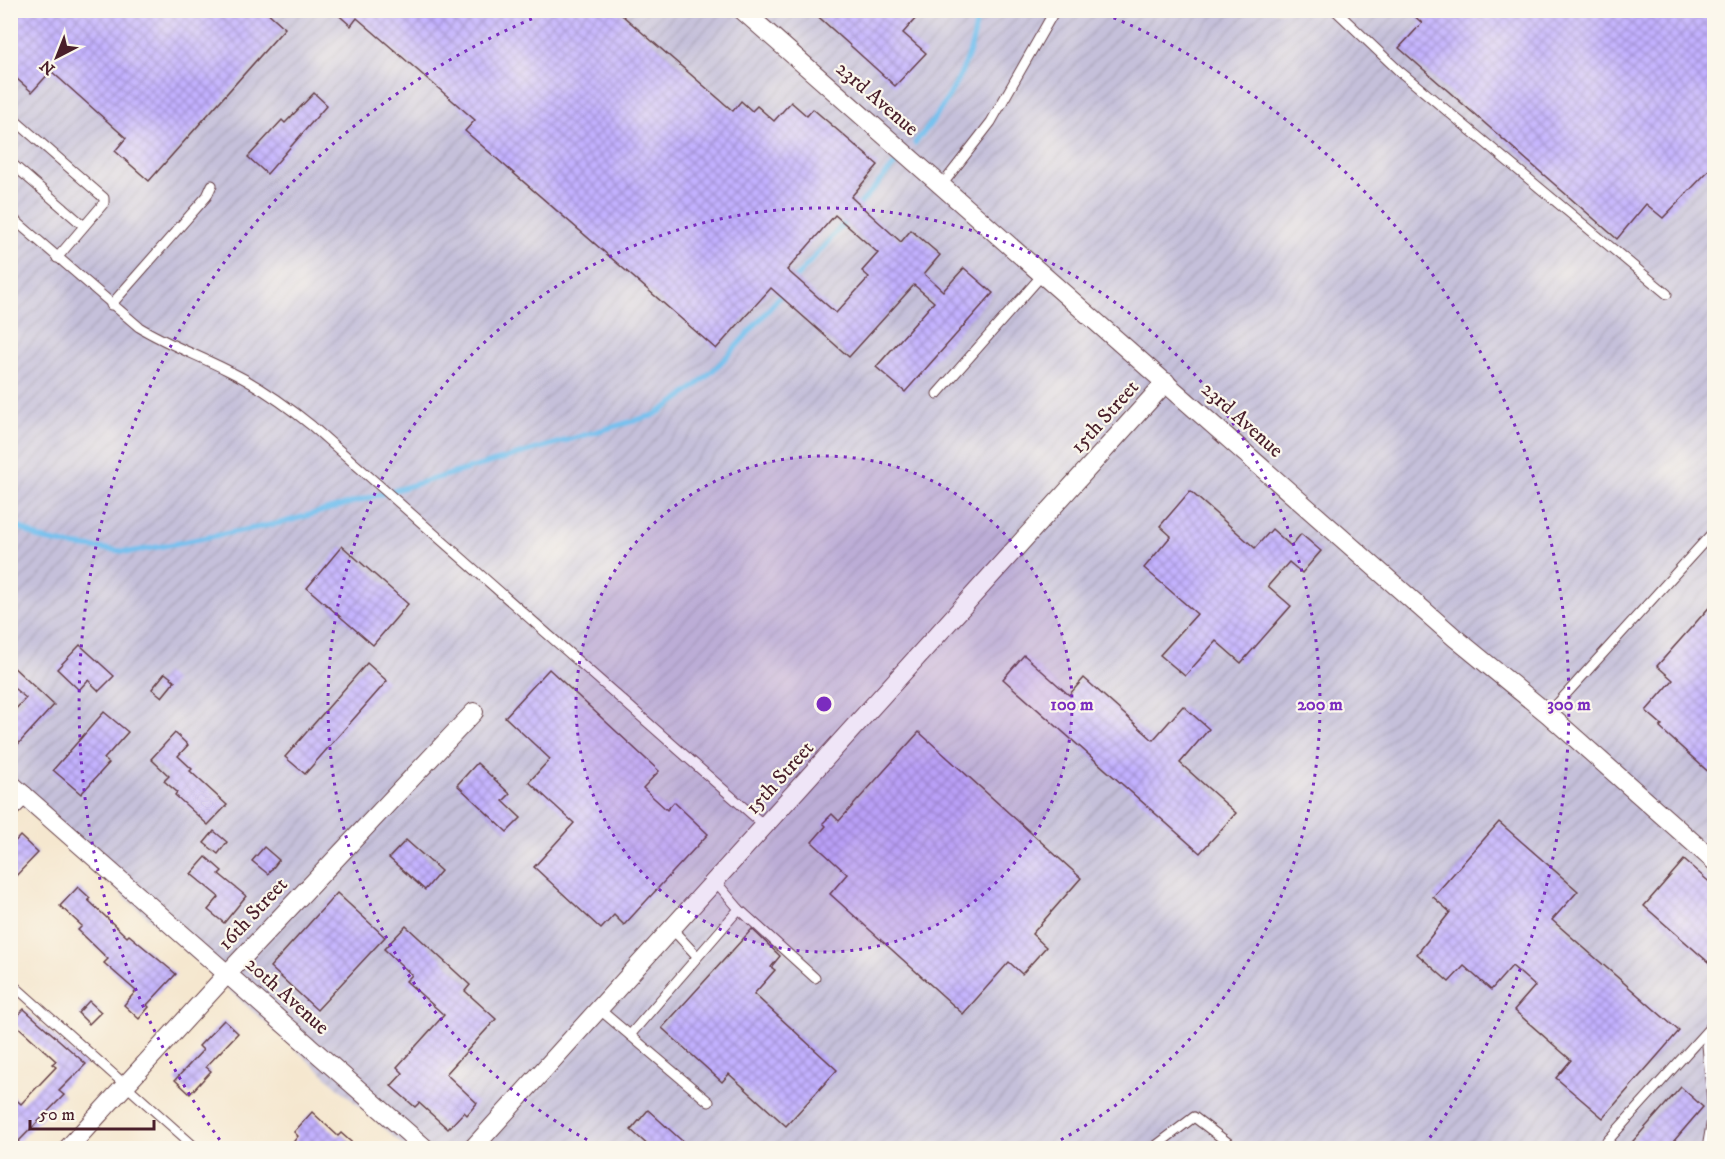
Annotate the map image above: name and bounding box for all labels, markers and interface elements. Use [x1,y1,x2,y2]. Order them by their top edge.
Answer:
north arrow [27,27,87,87]
text: N [36,56,59,79]
street label: 23rd Avenue [830,56,924,142]
street label: 15th Street [1065,375,1145,459]
street label: 23rd Avenue [1196,376,1289,464]
centre of rings [814,694,834,714]
text: 100 m [1050,694,1094,716]
text: 200 m [1297,694,1343,716]
text: 300 m [1547,694,1591,716]
street label: 15th Street [740,736,820,820]
street label: 16th Street [213,872,294,956]
street label: 20th Avenue [240,951,335,1041]
scale bar [30,1093,154,1131]
text: 50 m [39,1104,75,1126]

